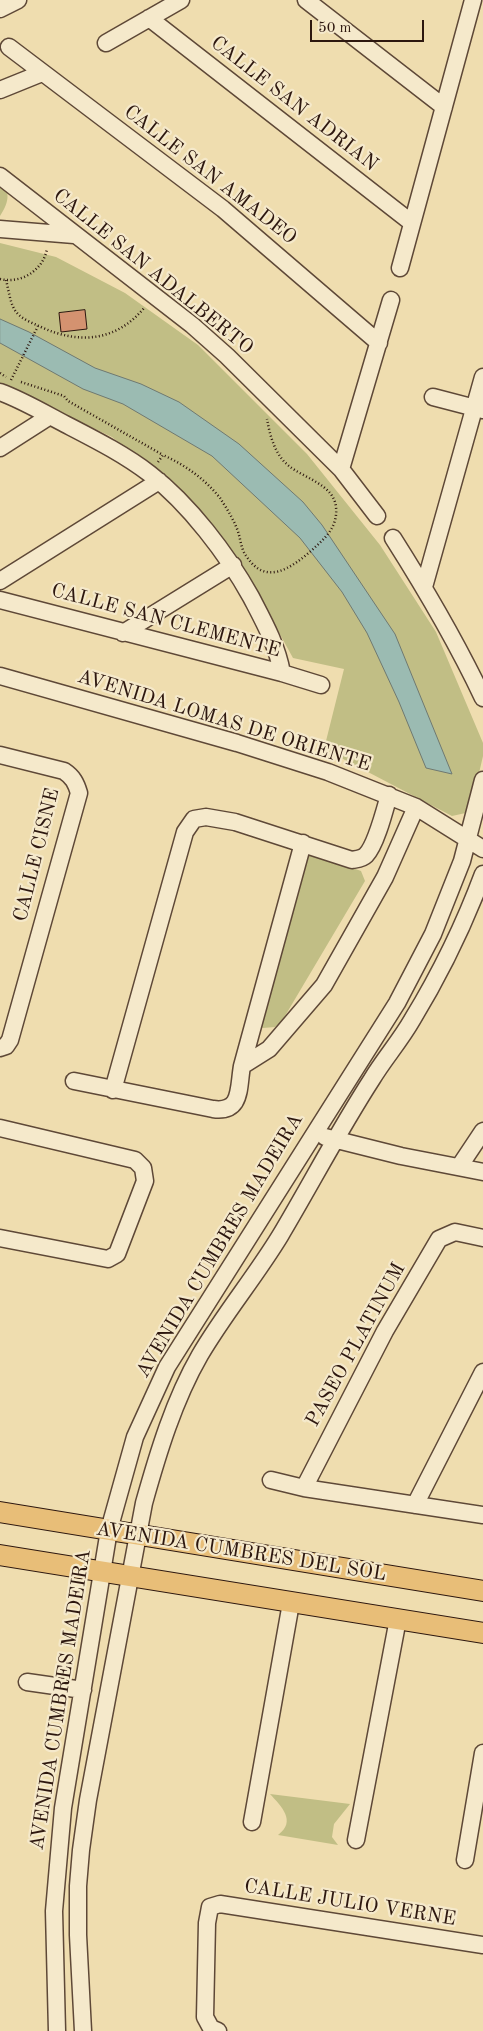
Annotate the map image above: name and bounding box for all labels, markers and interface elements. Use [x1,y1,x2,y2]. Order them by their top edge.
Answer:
scale bar [313,10,427,42]
text: 50 m [318,21,352,36]
street label: CALLE SAN ADRIAN [206,31,382,177]
street label: CALLE SAN AMADEO [119,100,301,250]
street label: CALLE SAN ADALBERTO [48,184,258,360]
street label: CALLE SAN CLEMENTE [49,579,283,663]
street label: AVENIDA LOMAS DE ORIENTE [74,665,374,777]
street label: CALLE CISNE [9,786,65,924]
street label: AVENIDA CUMBRES MADEIRA [131,1109,309,1383]
street label: PASEO PLATINUM [301,1259,411,1431]
street label: AVENIDA CUMBRES DEL SOL [94,1517,388,1587]
street label: AVENIDA CUMBRES MADEIRA [25,1548,97,1852]
street label: CALLE JULIO VERNE [242,1874,458,1932]

